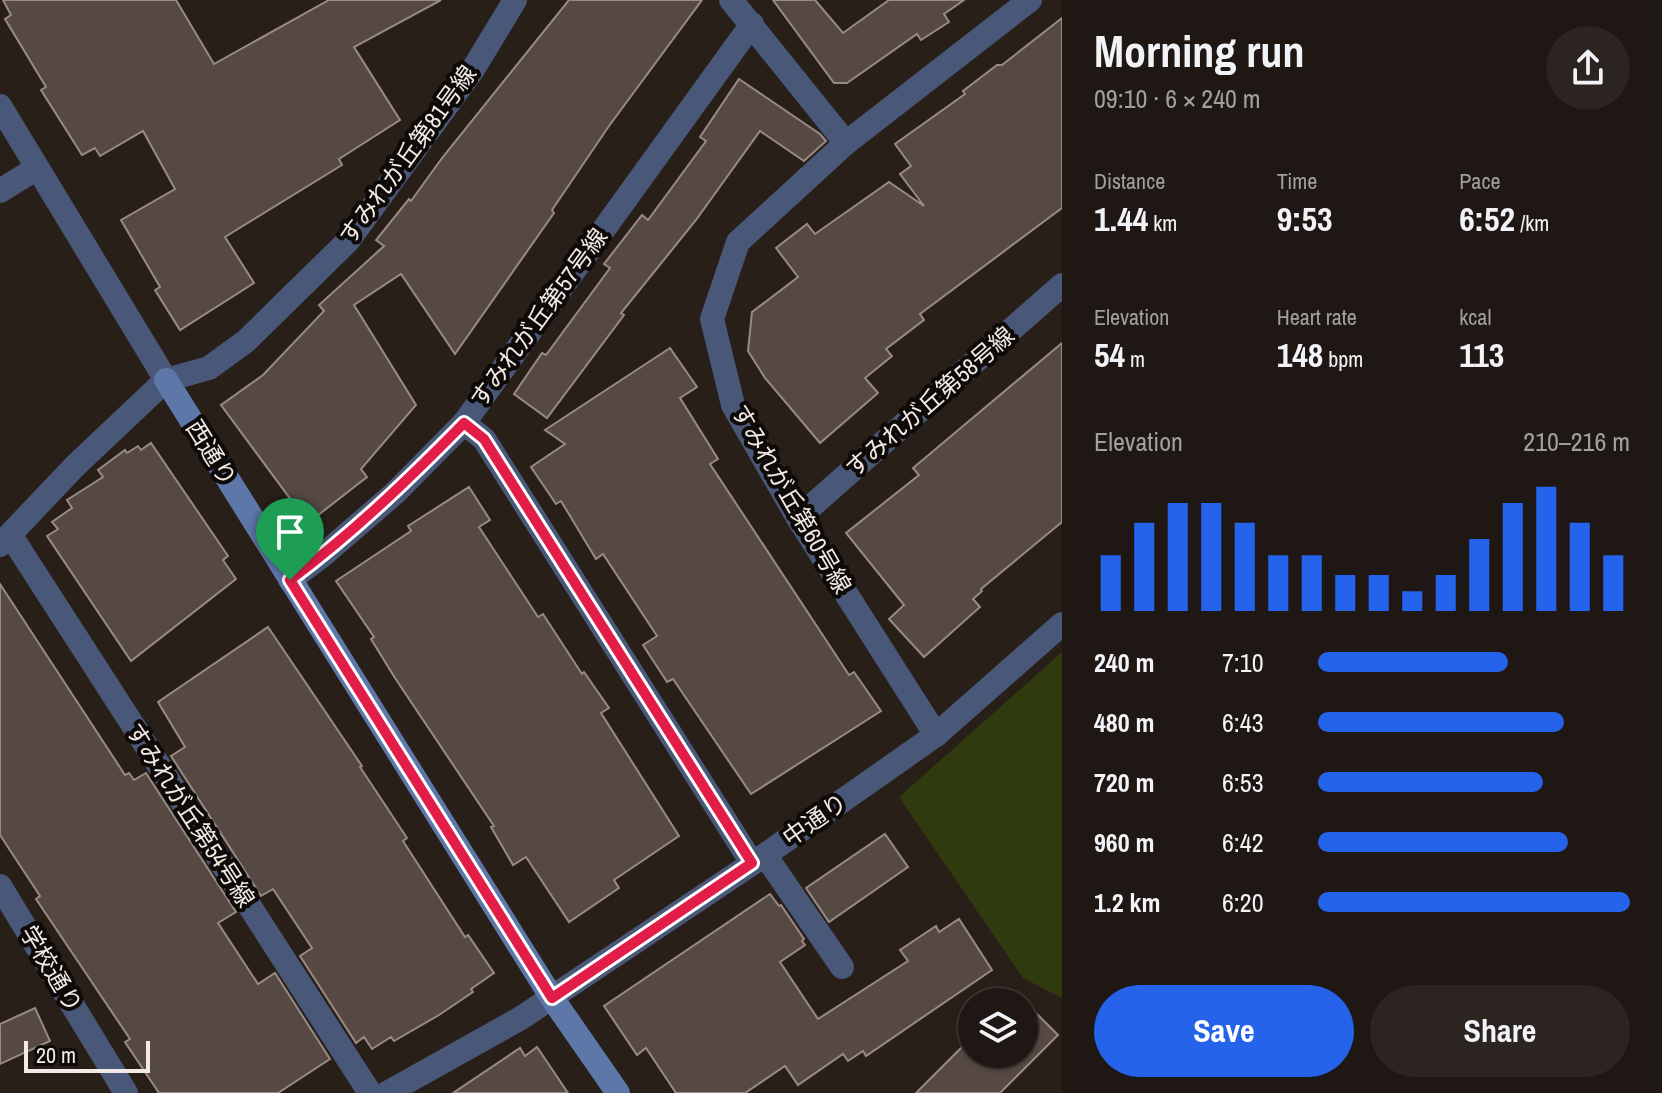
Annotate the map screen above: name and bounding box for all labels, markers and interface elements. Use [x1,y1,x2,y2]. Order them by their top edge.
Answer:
text: Morning run [1094,21,1304,81]
button: share [1546,26,1630,110]
street label: すみれが丘第81号線 [331,58,483,250]
text: 09:10 · 6 × 240 m [1094,81,1261,116]
text: Distance [1094,166,1165,196]
text: Time [1277,166,1317,196]
text: Pace [1459,166,1500,196]
text: 1.44 [1094,196,1148,242]
text: 9:53 [1277,196,1332,242]
text: 6:52 [1459,196,1515,242]
text: km [1148,208,1177,238]
text: /km [1515,208,1549,238]
street label: すみれが丘第57号線 [462,221,614,413]
text: Elevation [1094,302,1169,332]
text: Heart rate [1277,302,1357,332]
text: kcal [1459,302,1491,332]
street label: すみれが丘第58号線 [838,319,1021,483]
text: 54 [1094,332,1125,378]
text: 148 [1277,332,1323,378]
text: 113 [1459,332,1504,378]
text: m [1125,344,1145,374]
text: bpm [1323,344,1363,374]
street label: すみれが丘第60号線 [725,398,859,599]
street label: 西通り [179,413,244,491]
text: Elevation [1094,424,1183,459]
text: 210–216 m [1523,424,1630,459]
pin [256,498,324,580]
icon: arrive [268,510,312,554]
text: 240 m [1094,645,1154,680]
text: 7:10 [1222,645,1264,680]
text: 480 m [1094,705,1154,740]
text: 6:43 [1222,705,1264,740]
street label: すみれが丘第54号線 [119,716,263,913]
text: 720 m [1094,765,1154,800]
text: 6:53 [1222,765,1264,800]
street label: 中通り [776,785,853,853]
text: 960 m [1094,825,1154,860]
text: 6:42 [1222,825,1264,860]
text: 1.2 km [1094,885,1160,920]
text: 6:20 [1222,885,1264,920]
street label: 学校通り [13,919,90,1018]
button: Save [1094,985,1354,1077]
button: Share [1370,985,1630,1077]
map controls [958,988,1038,1068]
button: layers [958,988,1038,1068]
scale bar [24,1037,150,1073]
text: 20 m [36,1040,76,1070]

